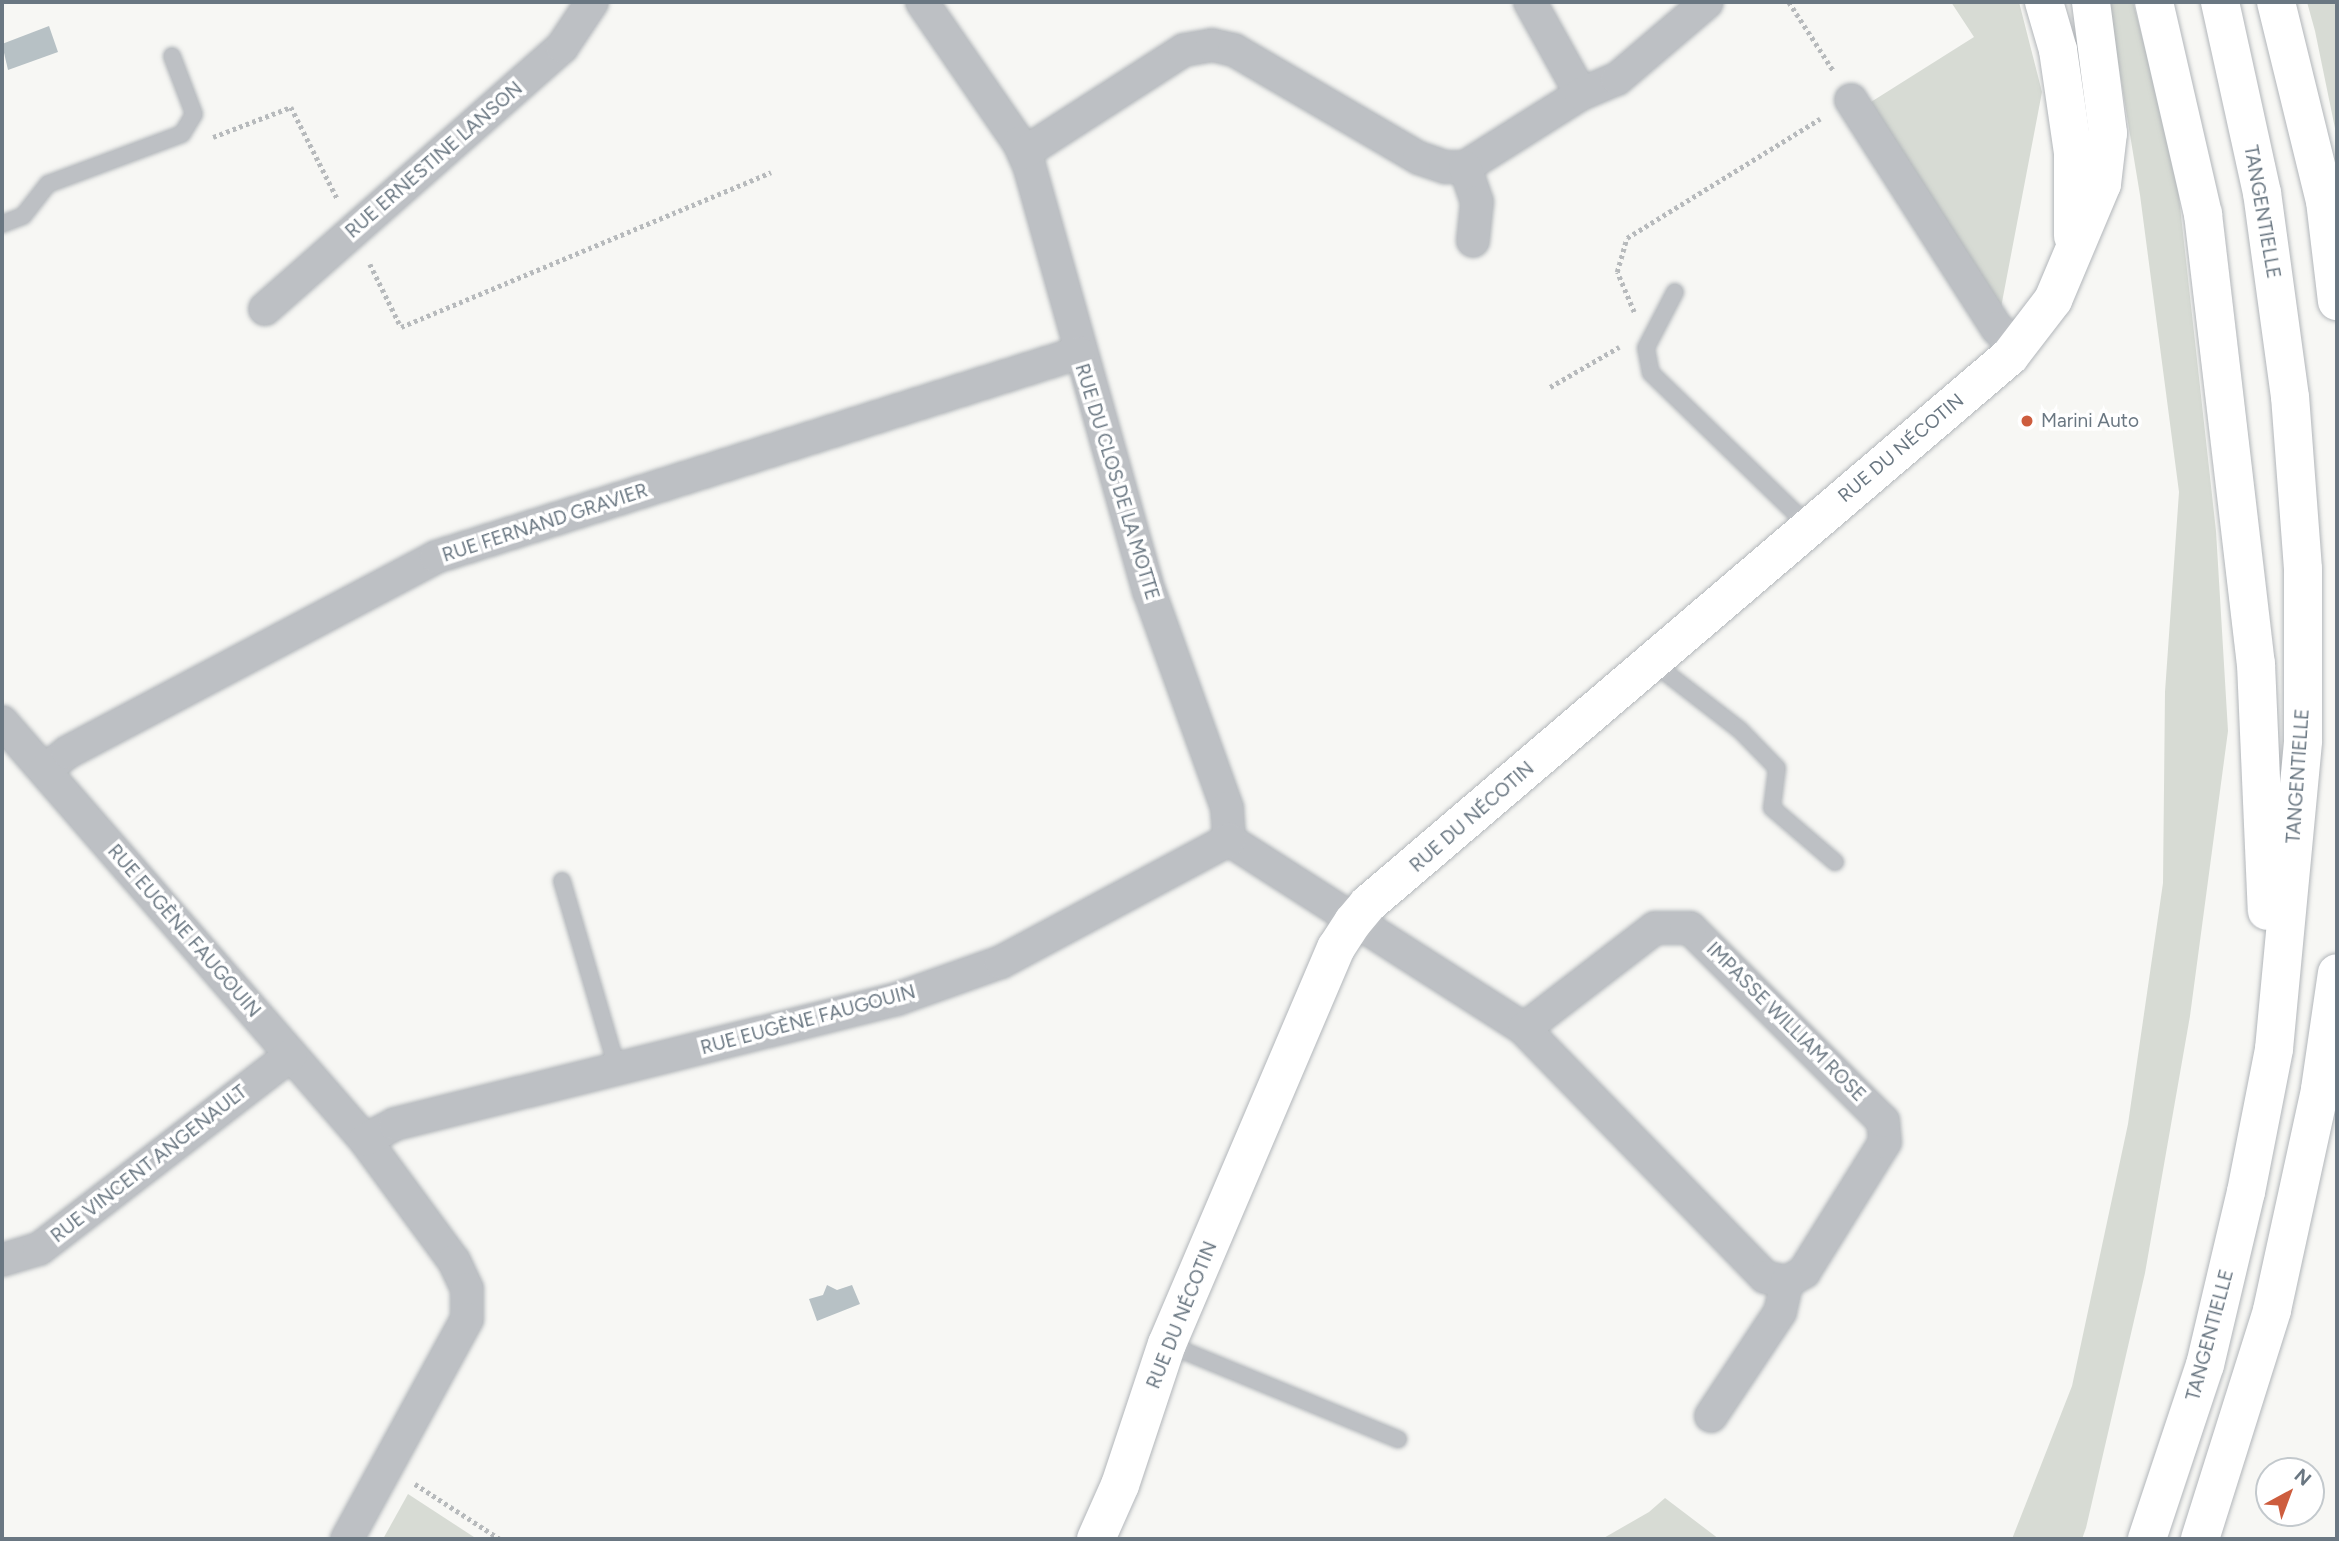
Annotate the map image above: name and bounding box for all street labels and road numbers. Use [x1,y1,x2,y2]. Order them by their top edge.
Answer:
street label: RUE ERNESTINE LANSON [341,77,527,243]
street label: TANGENTIELLE [2239,144,2285,280]
street label: RUE DU CLOS DE LA MOTTE [1070,361,1164,603]
street label: RUE DU NÉCOTIN [1834,389,1968,507]
street label: RUE FERNAND GRAVIER [439,479,651,567]
street label: TANGENTIELLE [2282,708,2314,844]
street label: RUE DU NÉCOTIN [1405,757,1539,877]
street label: RUE EUGÈNE FAUGOUIN [103,840,265,1022]
street label: IMPASSE WILLIAM ROSE [1702,938,1870,1106]
street label: RUE EUGÈNE FAUGOUIN [698,980,918,1060]
street label: RUE VINCENT ANGENAULT [47,1080,251,1248]
street label: RUE DU NÉCOTIN [1142,1238,1222,1392]
street label: TANGENTIELLE [2182,1267,2238,1403]

